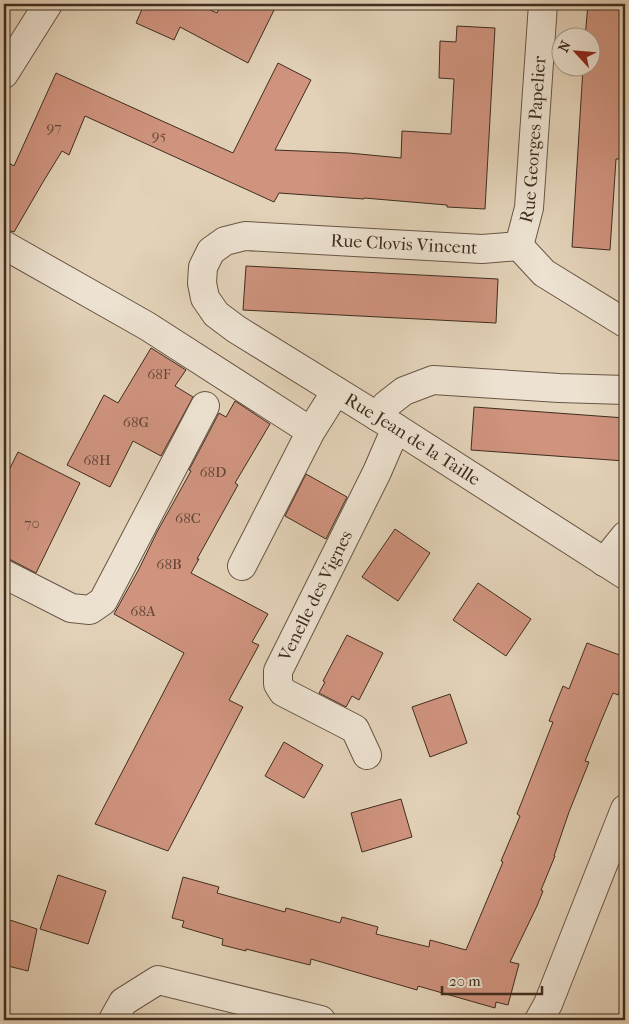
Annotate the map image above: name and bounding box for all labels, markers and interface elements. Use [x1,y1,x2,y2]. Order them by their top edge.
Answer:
north arrow [552,28,602,78]
text: N [555,38,575,55]
street label: Rue Georges Papelier [516,55,550,225]
house number: 97 [46,118,62,136]
house number: 95 [152,126,166,144]
street label: Rue Clovis Vincent [330,230,479,259]
house number: 68F [147,365,171,383]
street label: Rue Jean de la Taille [341,389,484,490]
house number: 68G [123,413,150,431]
house number: 68H [83,451,111,469]
house number: 68D [199,463,227,481]
house number: 68C [175,509,201,527]
house number: 70 [24,514,40,532]
street label: Venelle des Vignes [274,527,357,666]
house number: 68B [156,555,182,573]
house number: 68A [130,602,156,620]
scale bar [442,964,542,996]
text: 20 m [449,972,481,990]

